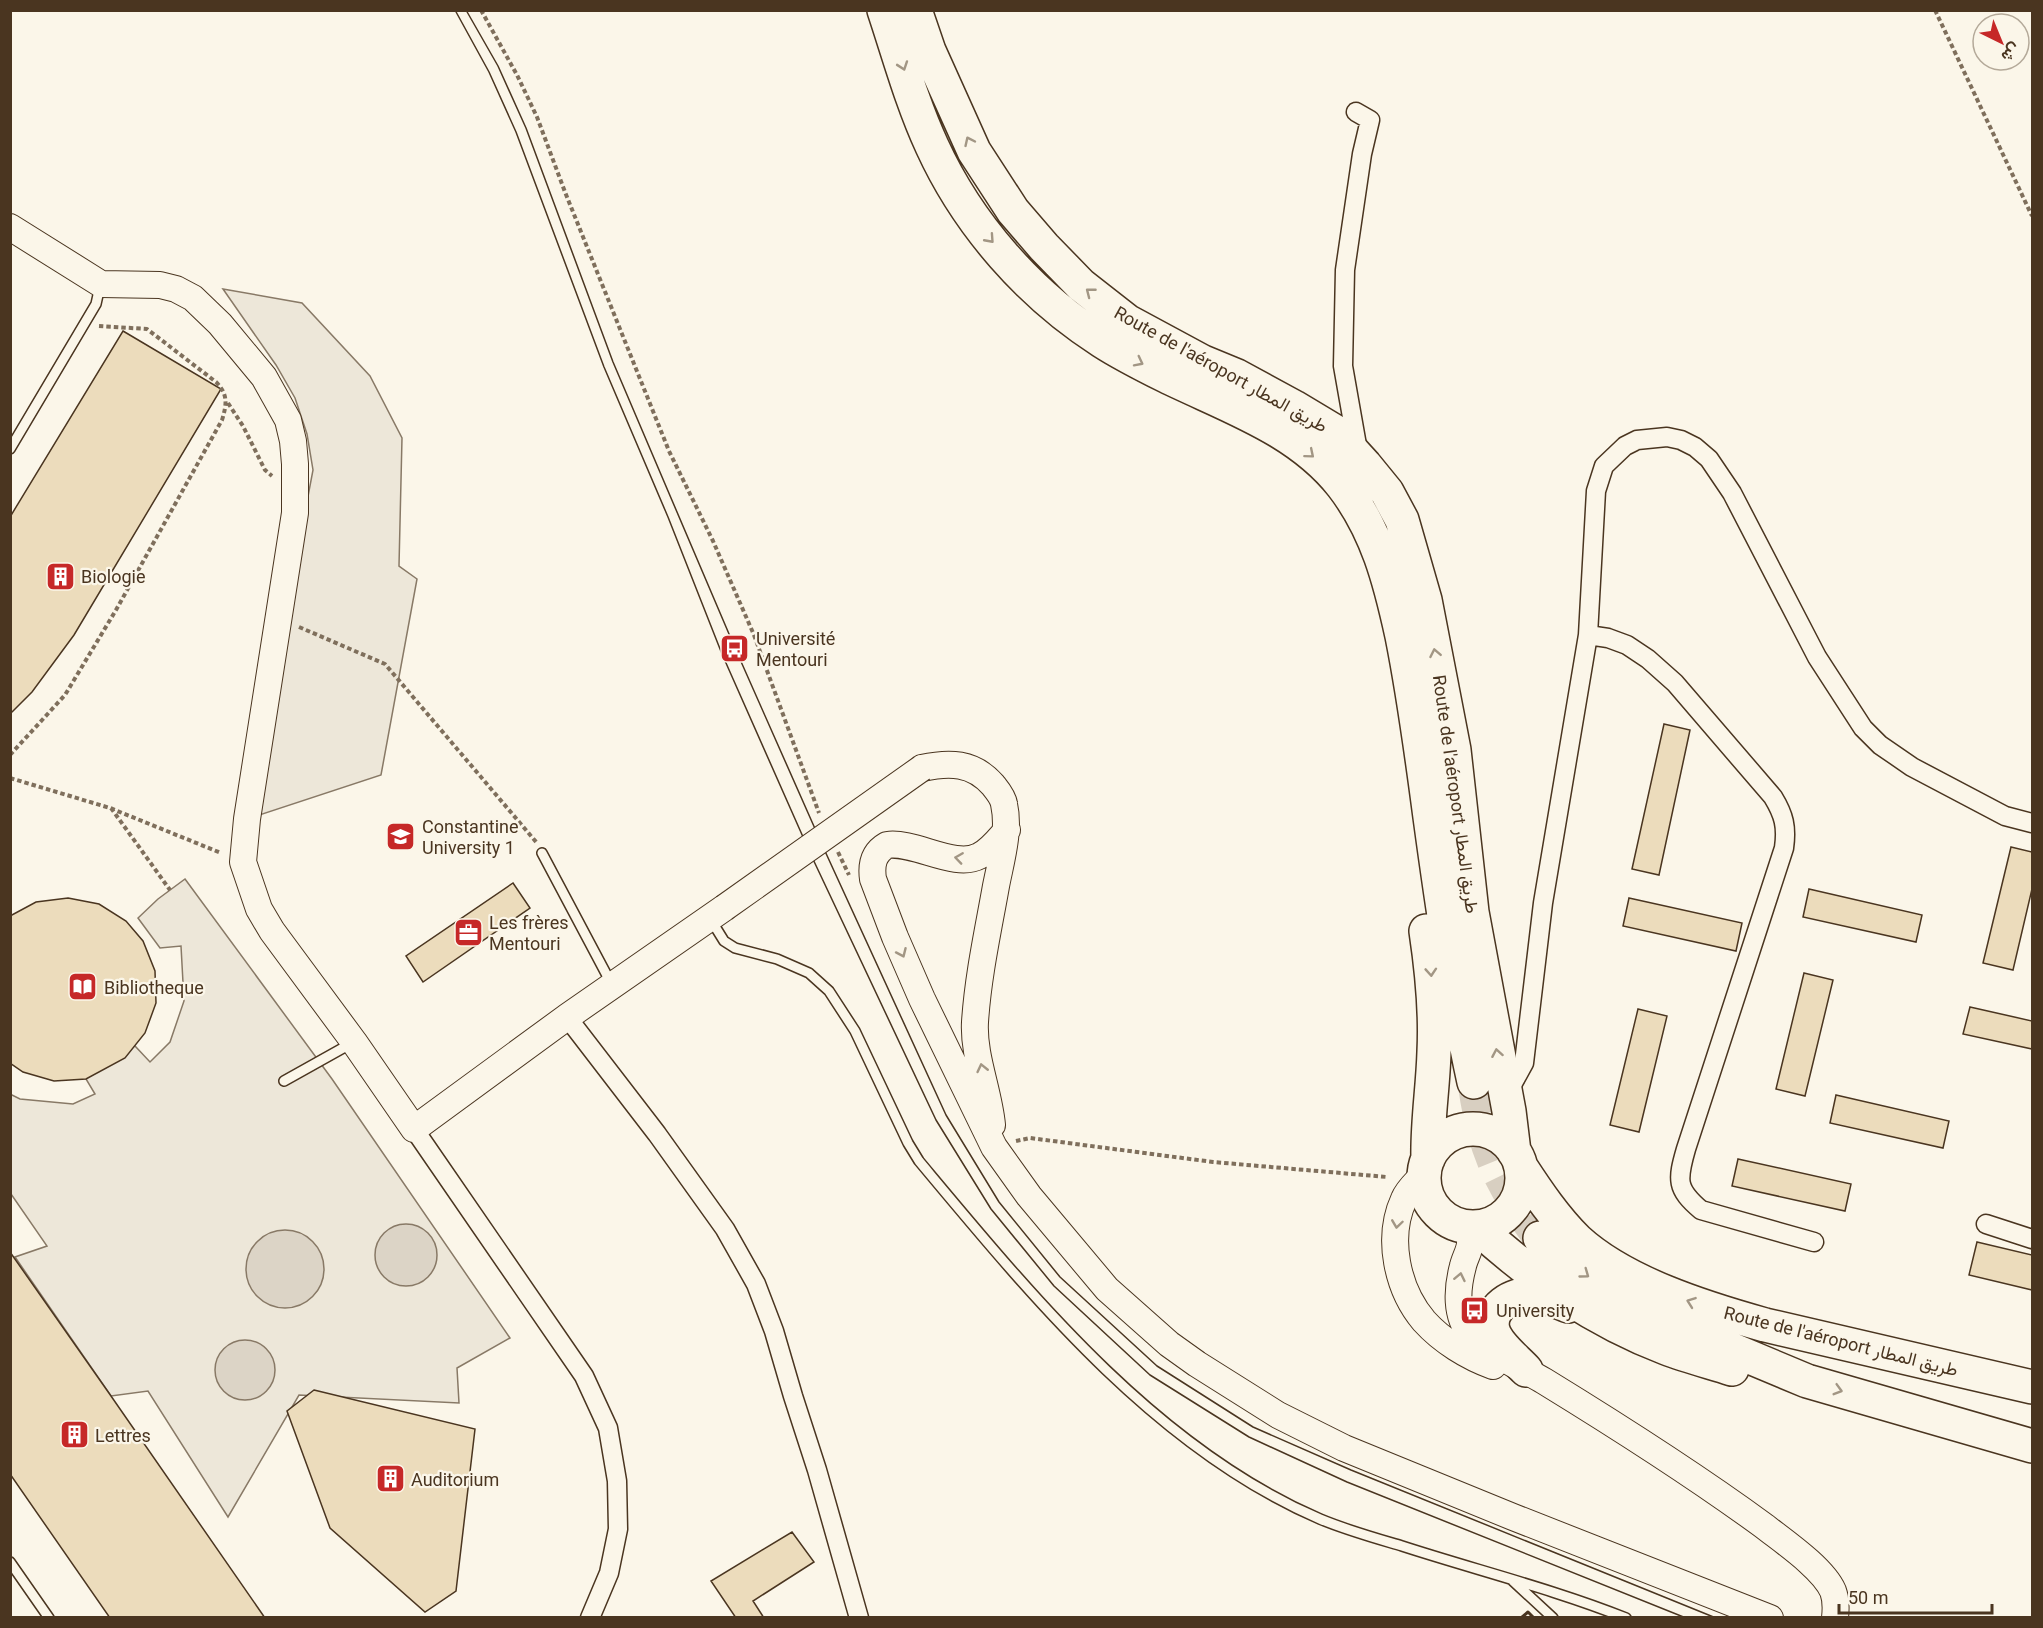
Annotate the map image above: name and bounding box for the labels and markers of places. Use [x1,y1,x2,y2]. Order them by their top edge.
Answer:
building icon: Biologie [44,560,76,592]
place label: Biologie [81,566,146,587]
place label: Université Mentouri [756,628,835,670]
bus stop icon: Université Mentouri [719,632,751,664]
place label: Constantine University 1 [422,816,519,858]
school or university icon: Constantine University 1 [385,820,417,852]
place label: Les frères Mentouri [489,912,569,954]
office icon: Les frères Mentouri [452,916,484,948]
library icon: Bibliotheque [67,971,99,1003]
place label: Bibliotheque [104,977,204,998]
bus stop icon: University [1459,1294,1491,1326]
place label: University [1496,1300,1575,1321]
building icon: Lettres [58,1419,90,1451]
place label: Lettres [95,1425,151,1446]
building icon: Auditorium [374,1463,406,1495]
place label: Auditorium [411,1469,499,1490]

